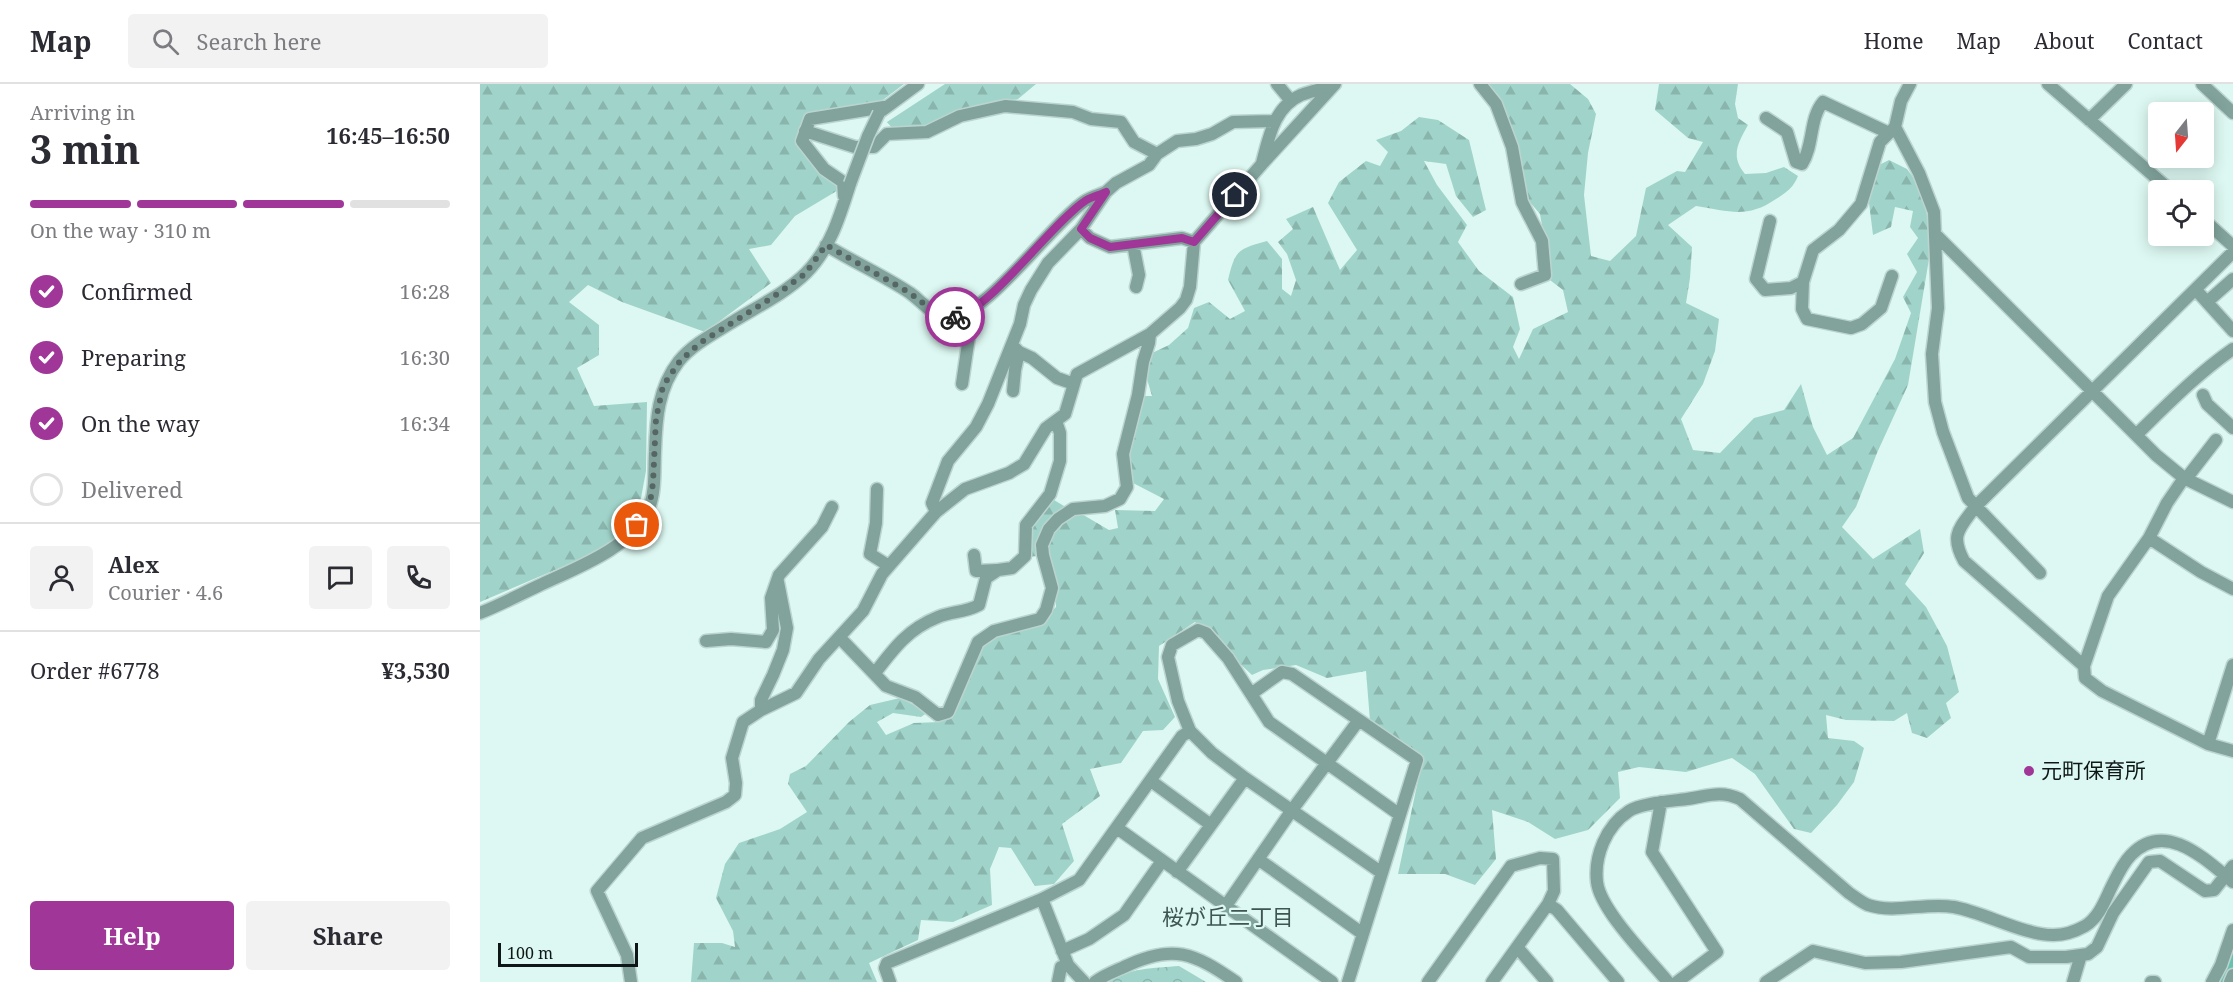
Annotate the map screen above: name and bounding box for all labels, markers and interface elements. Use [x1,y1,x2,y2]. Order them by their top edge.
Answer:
search box [128,14,548,68]
text: Map [30,22,92,60]
icon: search [149,25,182,58]
text: Search here [197,26,321,56]
text: Home [1864,27,1924,55]
text: Map [1957,27,2001,55]
text: About [2034,27,2095,55]
text: Contact [2128,27,2203,55]
text: Arriving in [30,99,135,126]
north arrow [2148,102,2214,168]
map controls [2148,102,2214,246]
text: 16:45–16:50 [326,120,450,150]
text: 3 min [30,122,140,175]
pin [1209,169,1260,220]
icon: home [1218,178,1251,211]
button: locate [2148,180,2214,246]
text: On the way · 310 m [30,217,211,244]
icon: check [30,275,63,308]
text: Confirmed [81,276,192,306]
text: 16:28 [400,278,450,305]
courier [925,287,985,347]
icon: bike [939,301,972,334]
icon: check [30,341,63,374]
text: Preparing [81,342,186,372]
text: 16:30 [400,344,450,371]
icon: check [30,407,63,440]
text: On the way [81,408,200,438]
text: 16:34 [400,410,450,437]
text: Delivered [81,474,183,504]
pin [611,499,662,550]
icon: bag [620,508,653,541]
button: person [30,546,93,609]
button: chat [309,546,372,609]
button: phone [387,546,450,609]
text: Alex [108,549,159,579]
text: Courier · 4.6 [108,579,223,606]
text: Order #6778 [30,655,160,685]
text: ¥3,530 [381,655,450,685]
place label: 元町保育所 [2041,756,2146,784]
marker: 元町保育所 [2022,764,2036,778]
button: Help [30,901,234,970]
button: Share [246,901,450,970]
district label: 桜が丘二丁目 [1162,901,1294,931]
scale bar [498,940,638,968]
text: 100 m [507,942,553,964]

